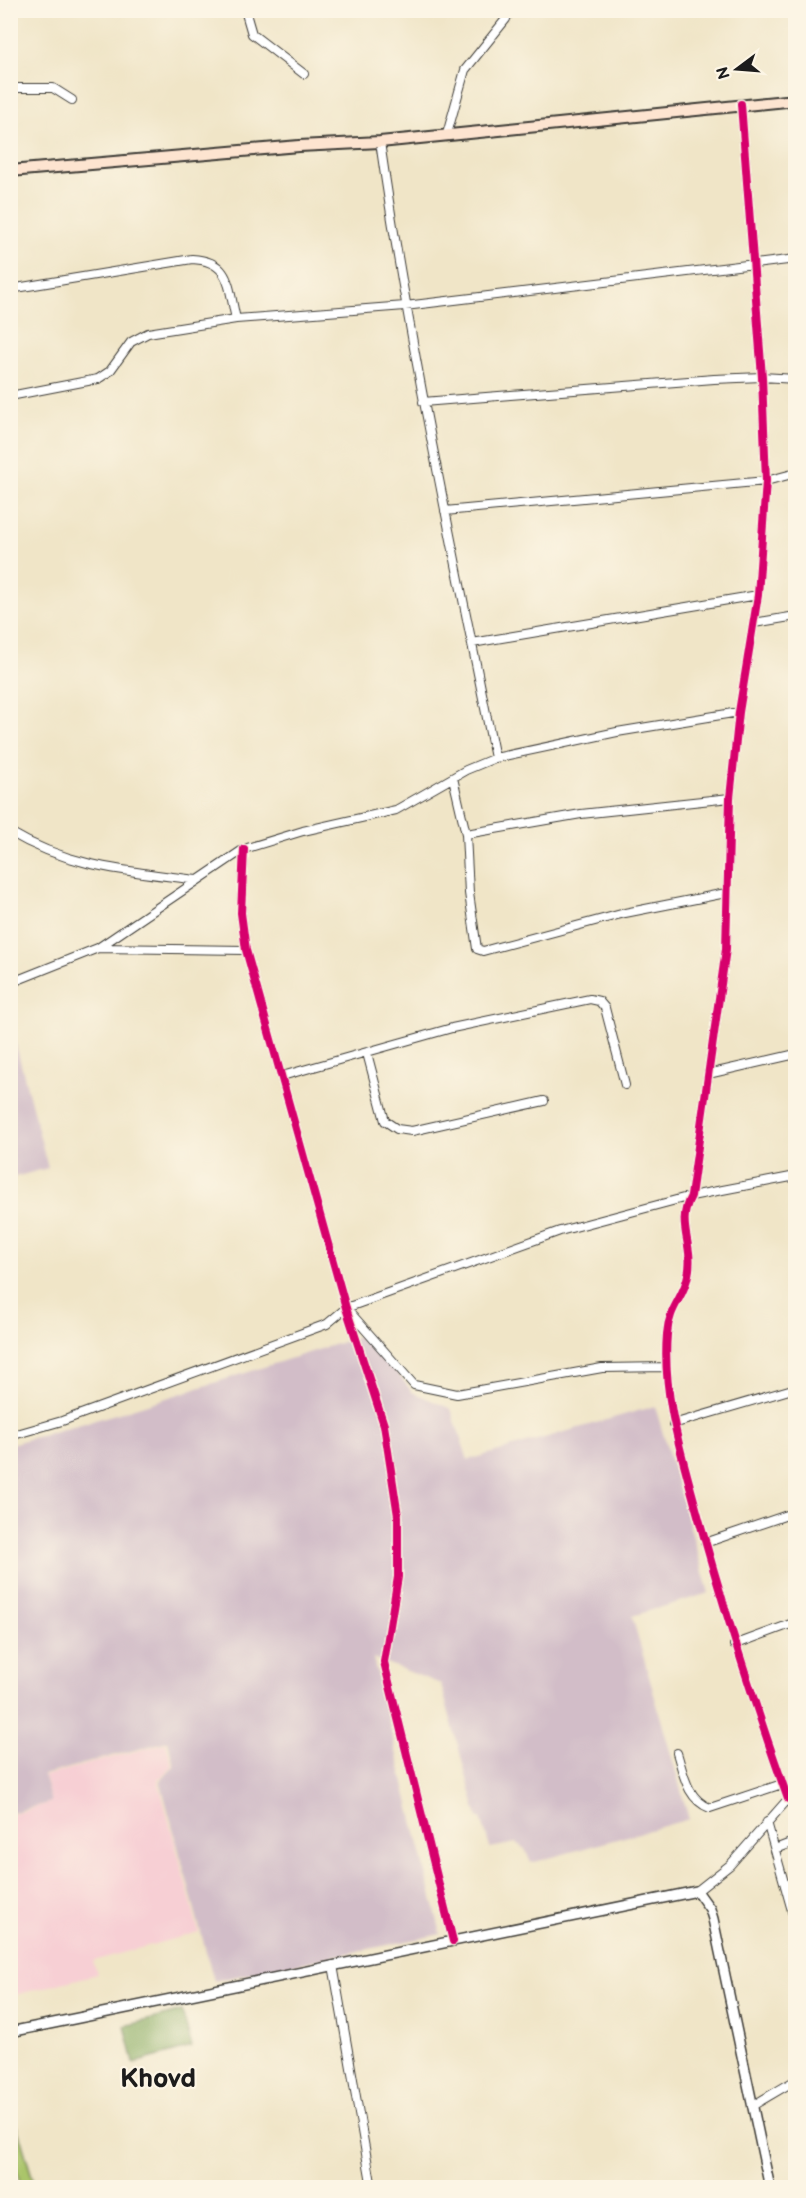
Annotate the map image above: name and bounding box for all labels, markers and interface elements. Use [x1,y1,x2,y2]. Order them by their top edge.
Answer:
north arrow [707,39,767,99]
text: N [713,64,735,81]
district label: Khovd [120,2063,196,2095]

